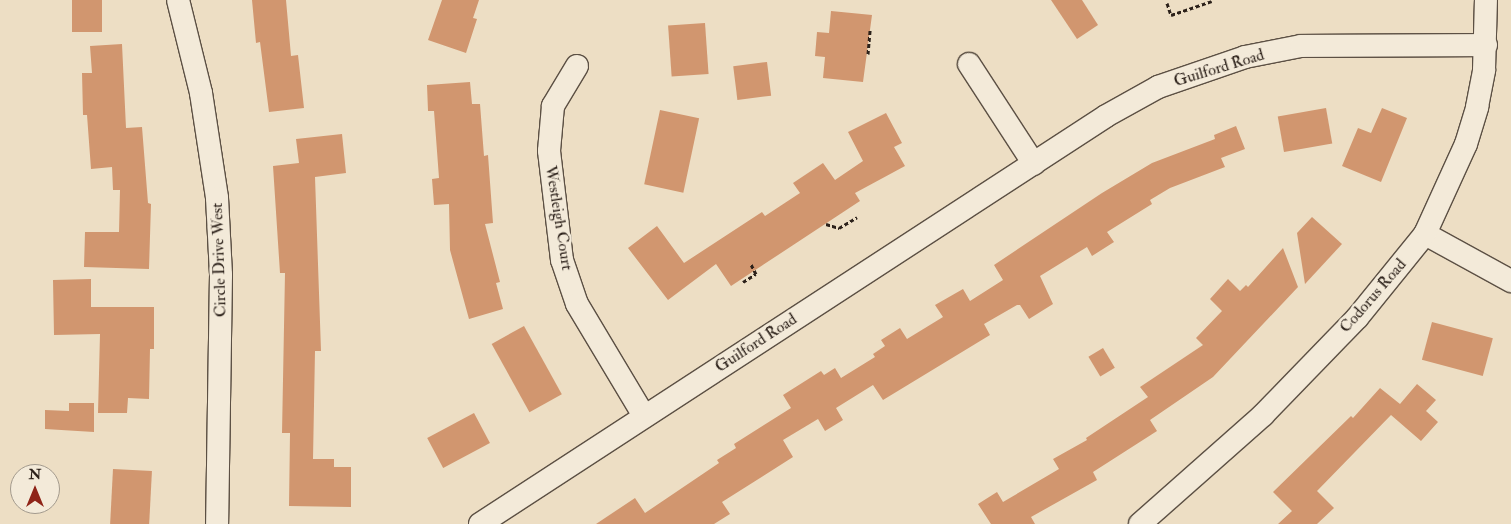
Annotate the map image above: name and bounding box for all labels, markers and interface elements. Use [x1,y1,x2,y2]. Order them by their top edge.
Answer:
street label: Guilford Road [1172,45,1266,91]
street label: Westleigh Court [541,164,577,272]
street label: Circle Drive West [207,202,231,318]
street label: Codorus Road [1336,255,1410,337]
street label: Guilford Road [712,310,800,376]
north arrow [10,464,60,514]
text: N [29,466,41,483]

